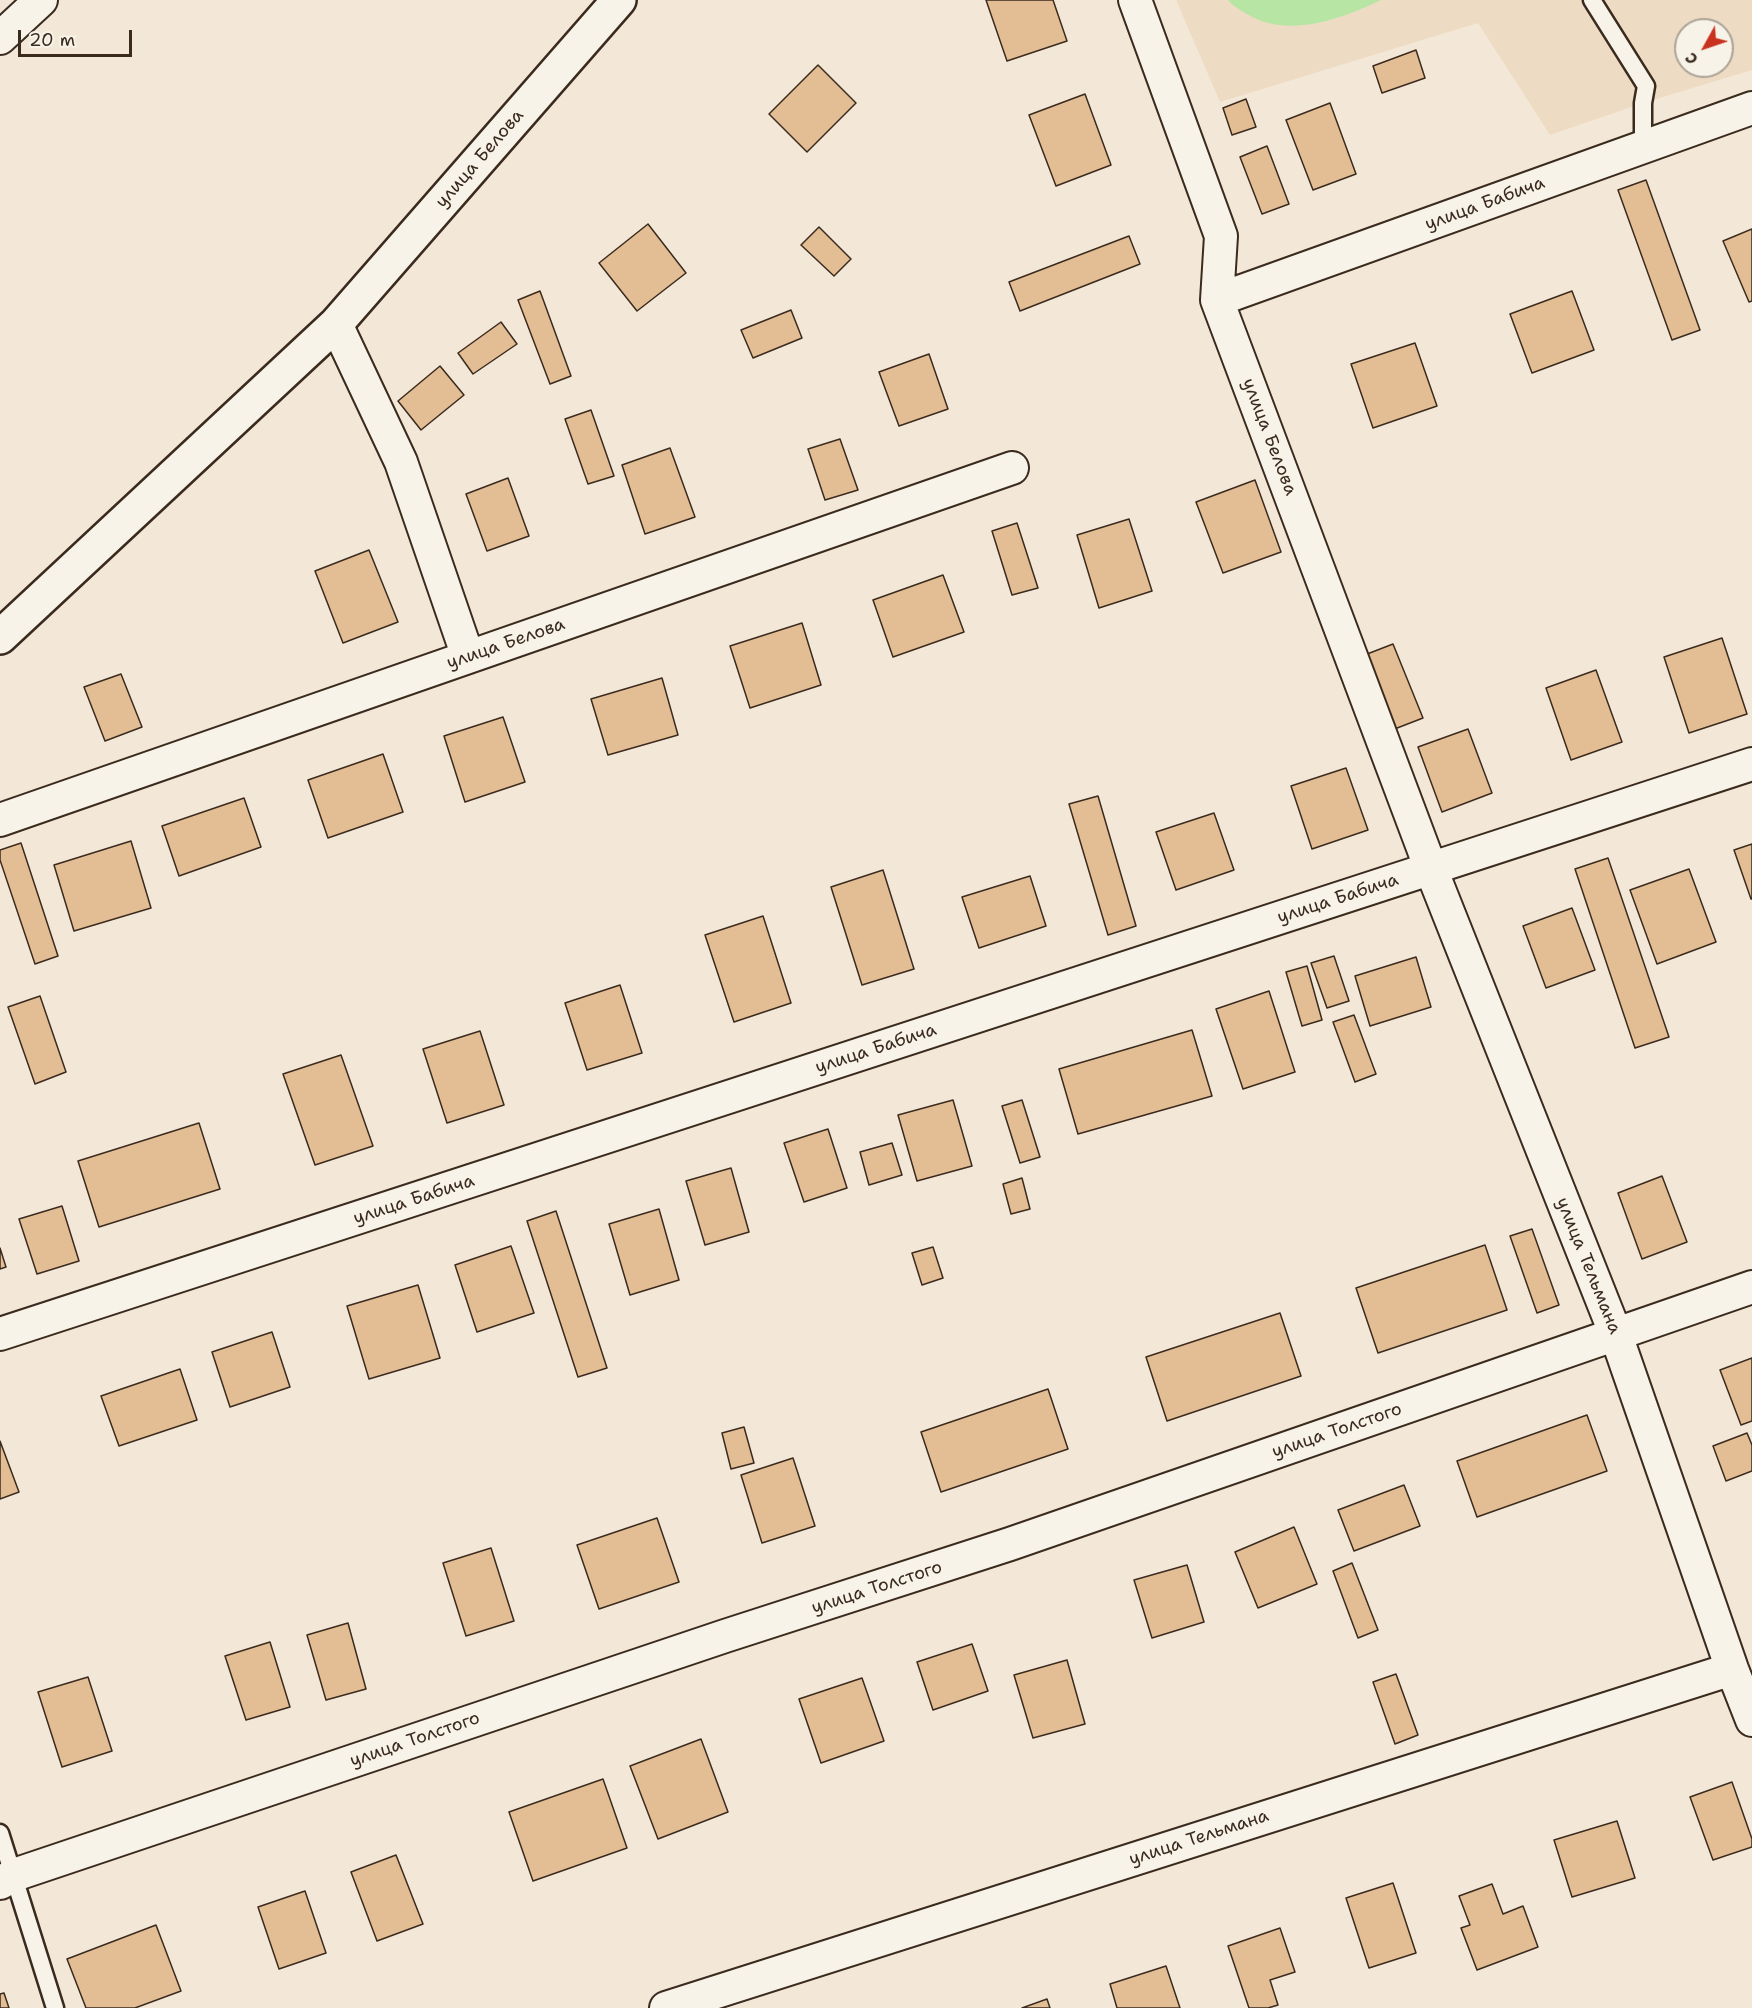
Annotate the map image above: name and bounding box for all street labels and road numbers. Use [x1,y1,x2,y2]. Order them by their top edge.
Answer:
street label: улица Белова [431,105,529,213]
street label: улица Бабича [1422,172,1548,236]
street label: улица Белова [1237,375,1301,499]
street label: улица Белова [444,614,568,674]
street label: улица Бабича [1275,869,1401,929]
street label: улица Бабича [813,1019,939,1079]
street label: улица Бабича [351,1170,477,1230]
street label: улица Тельмана [1551,1195,1625,1337]
street label: улица Толстого [1269,1399,1405,1463]
street label: улица Толстого [809,1557,945,1619]
street label: улица Толстого [347,1708,483,1772]
street label: улица Тельмана [1126,1805,1272,1871]

